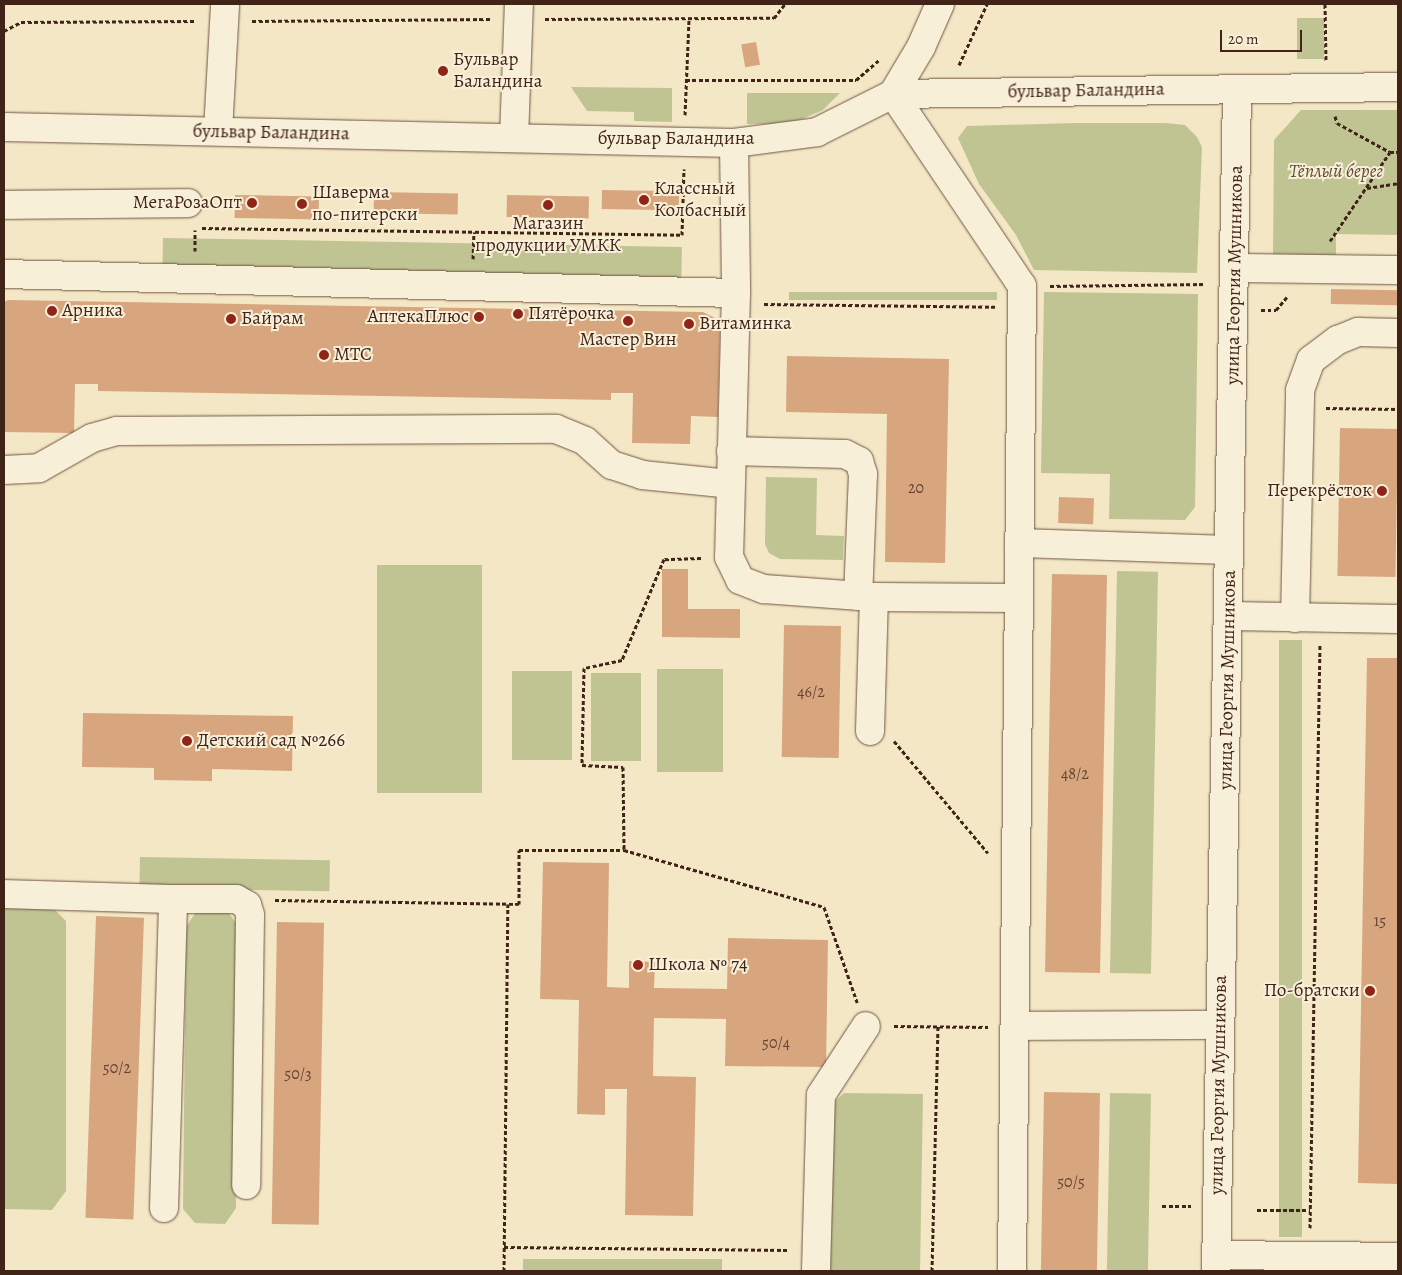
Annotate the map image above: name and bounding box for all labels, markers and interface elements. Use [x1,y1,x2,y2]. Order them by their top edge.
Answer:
scale bar [1222,20,1304,52]
text: 20 m [1228,29,1259,49]
place label: Бульвар Баландина [453,49,543,93]
marker: Бульвар Баландина [437,65,449,77]
street label: бульвар Баландина [1007,78,1165,104]
street label: бульвар Баландина [192,120,350,146]
street label: бульвар Баландина [597,128,755,150]
park label: Тёплый берег [1289,161,1383,183]
street label: улица Георгия Мушникова [1222,165,1248,385]
place label: Классный Колбасный [654,178,746,222]
place label: Шаверма по-питерски [312,182,418,226]
place label: МегаРозаОпт [133,192,242,214]
marker: Классный Колбасный [638,194,650,206]
marker: МегаРозаОпт [246,197,258,209]
marker: Шаверма по-питерски [296,198,308,210]
marker: Магазин продукции УМКК [542,199,554,211]
place label: Магазин продукции УМКК [475,213,621,257]
place label: Арника [62,300,123,322]
place label: Пятёрочка [528,303,615,325]
marker: Арника [46,305,58,317]
place label: АптекаПлюс [367,306,469,328]
place label: Байрам [241,308,304,330]
marker: Пятёрочка [512,308,524,320]
marker: АптекаПлюс [473,311,485,323]
marker: Байрам [225,313,237,325]
place label: Витаминка [699,313,792,335]
marker: Мастер Вин [622,315,634,327]
marker: Витаминка [683,318,695,330]
place label: Мастер Вин [579,329,677,351]
place label: МТС [334,344,372,366]
marker: МТС [318,349,330,361]
house number: 20 [908,478,924,498]
place label: Перекрёсток [1267,480,1372,502]
marker: Перекрёсток [1376,485,1388,497]
street label: улица Георгия Мушникова [1215,570,1241,790]
house number: 46/2 [797,682,825,702]
place label: Детский сад №266 [197,730,345,752]
marker: Детский сад №266 [181,735,193,747]
house number: 48/2 [1061,764,1089,784]
house number: 15 [1374,911,1386,931]
place label: Школа № 74 [648,954,748,976]
marker: Школа № 74 [632,959,644,971]
street label: улица Георгия Мушникова [1206,975,1232,1195]
place label: По-братски [1264,980,1360,1002]
marker: По-братски [1364,985,1376,997]
house number: 50/4 [762,1033,790,1053]
house number: 50/2 [103,1058,131,1078]
house number: 50/3 [284,1064,312,1084]
house number: 50/5 [1057,1172,1085,1192]

